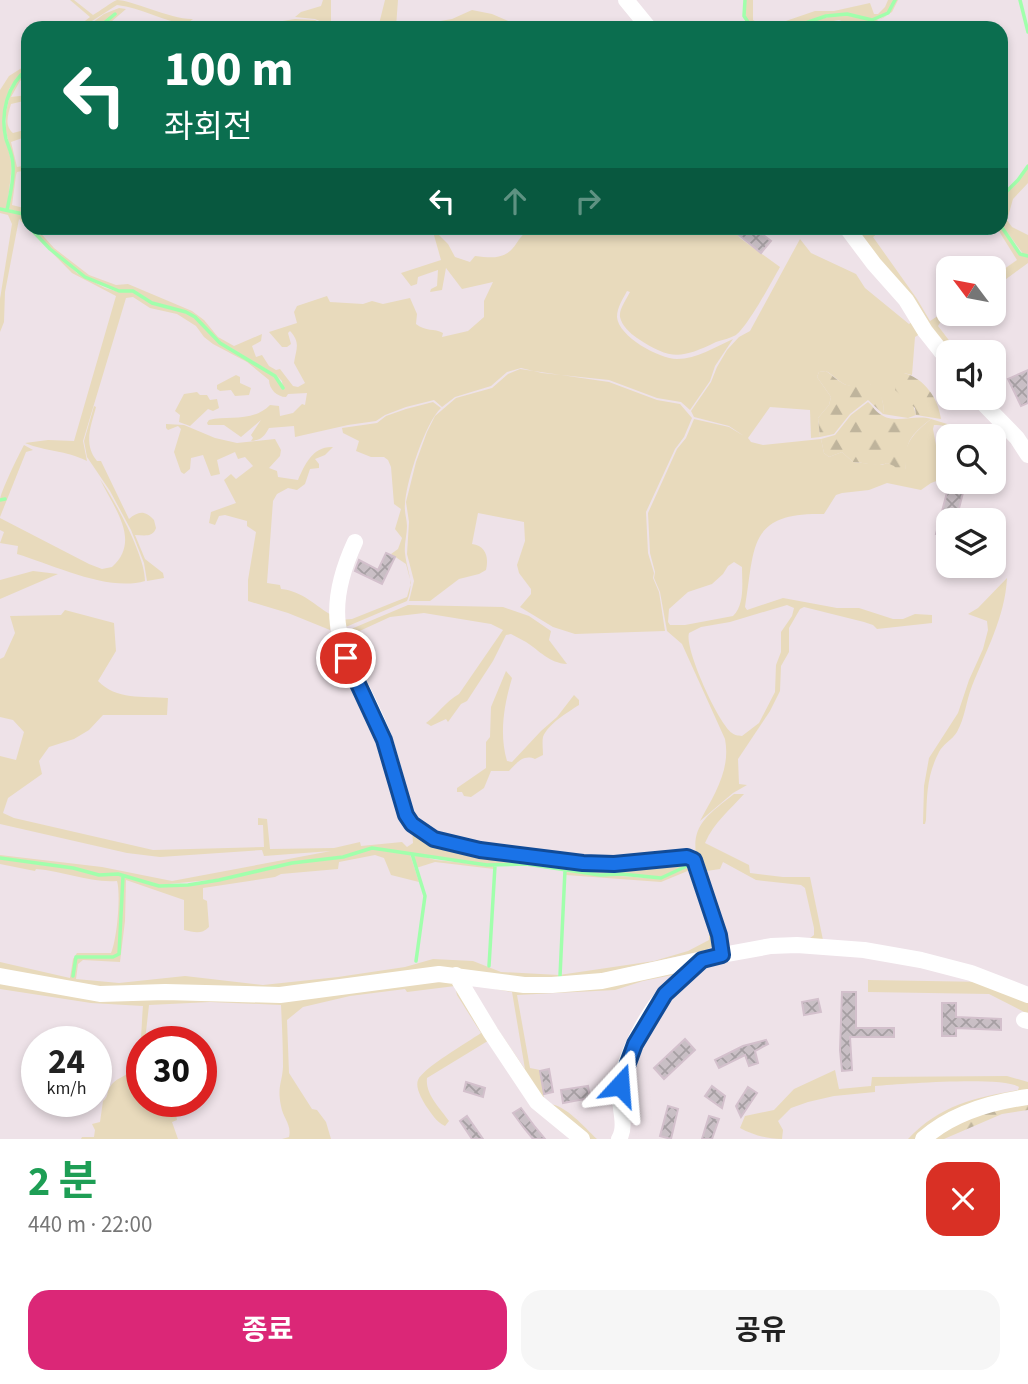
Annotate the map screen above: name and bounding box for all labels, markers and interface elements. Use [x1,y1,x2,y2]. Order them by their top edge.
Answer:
text: 100 m [164,35,293,105]
icon: left [49,49,140,140]
text: 좌회전 [164,104,252,150]
icon: left [423,182,461,220]
icon: ahead [496,182,534,220]
icon: right [569,182,607,220]
north arrow [936,256,1006,326]
map controls [936,256,1006,578]
button: sound [936,340,1006,410]
button: search [936,424,1006,494]
button: layers [936,508,1006,578]
pin [316,628,376,688]
icon: arrive [327,639,365,677]
speed limit sign: 30 [126,1026,217,1117]
text: 24 [48,1037,85,1087]
position arrow [583,1048,657,1122]
text: km/h [47,1076,86,1101]
text: 2 분 [28,1152,97,1212]
button: close [926,1162,1000,1236]
text: 440 m · 22:00 [28,1208,152,1241]
button: 종료 [28,1290,507,1370]
button: 공유 [521,1290,1000,1370]

